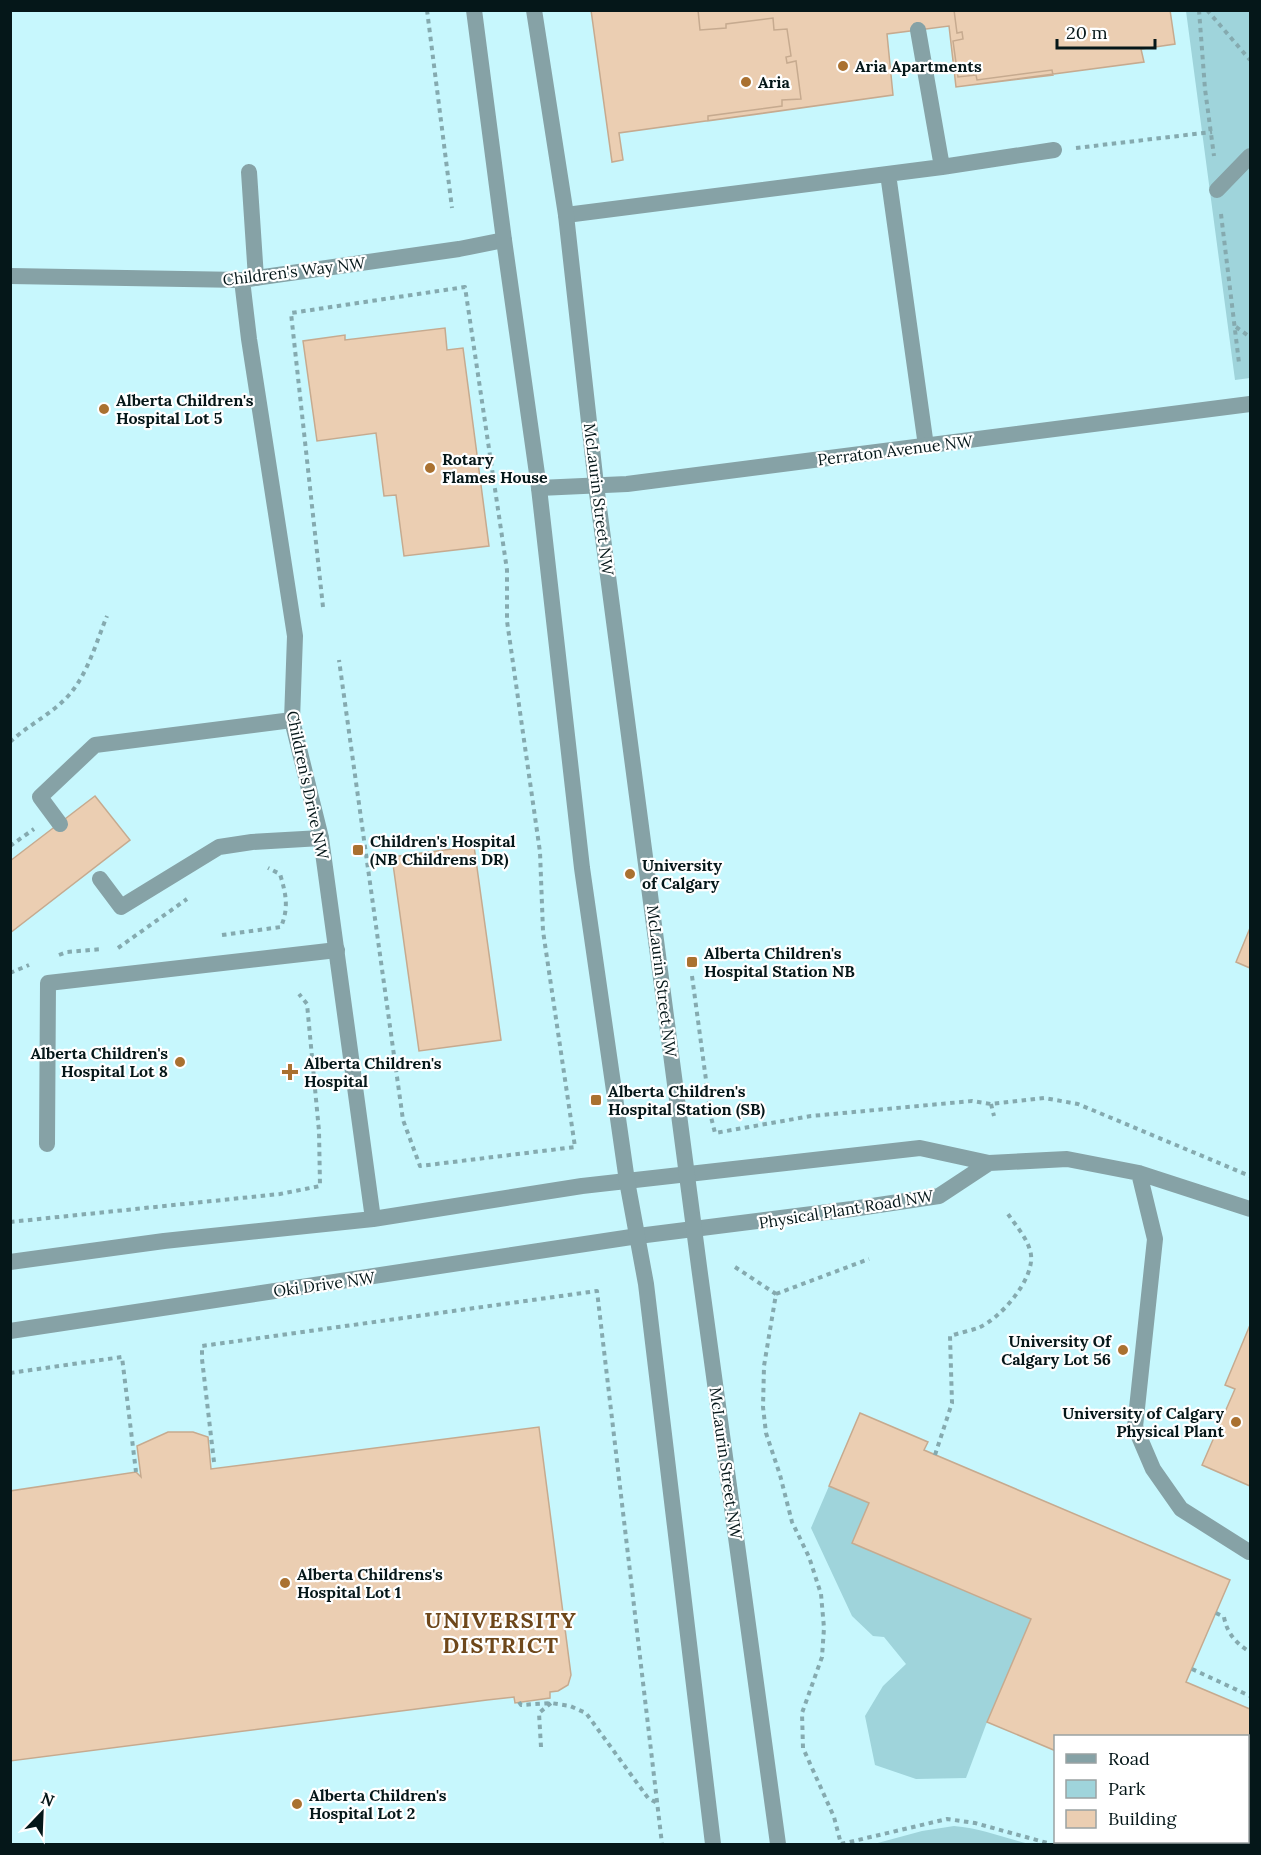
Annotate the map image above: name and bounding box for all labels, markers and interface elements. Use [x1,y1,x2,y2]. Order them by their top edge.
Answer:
scale bar [1057,12,1154,50]
text: 20 m [1066,21,1108,44]
place label: Aria Apartments [855,56,982,76]
marker: Aria Apartments [836,59,850,73]
place label: Aria [758,72,791,92]
marker: Aria [739,75,753,89]
street label: Children's Way NW [222,252,367,290]
place label: Alberta Children's Hospital Lot 5 [116,390,254,428]
marker: Alberta Children's Hospital Lot 5 [97,402,111,416]
street label: McLaurin Street NW [580,422,618,577]
street label: Perraton Avenue NW [816,430,975,469]
place label: Rotary Flames House [442,449,548,487]
marker: Rotary Flames House [423,461,437,475]
street label: Children's Drive NW [282,709,334,862]
place label: Children's Hospital (NB Childrens DR) [370,831,516,870]
marker: Children's Hospital (NB Childrens DR) [351,843,365,857]
place label: University of Calgary [642,855,722,893]
marker: University of Calgary [623,867,637,881]
street label: McLaurin Street NW [643,904,681,1059]
place label: Alberta Children's Hospital Station NB [704,943,855,981]
marker: Alberta Children's Hospital Station NB [685,955,699,969]
place label: Alberta Children's Hospital Lot 8 [30,1043,168,1081]
place label: Alberta Children's Hospital [304,1053,442,1091]
marker: Alberta Children's Hospital Lot 8 [173,1055,187,1069]
marker: Alberta Children's Hospital [281,1063,299,1081]
place label: Alberta Children's Hospital Station (SB) [608,1081,765,1120]
marker: Alberta Children's Hospital Station (SB) [589,1093,603,1107]
street label: Physical Plant Road NW [757,1185,936,1233]
street label: Oki Drive NW [272,1267,377,1301]
place label: University Of Calgary Lot 56 [1001,1331,1112,1369]
marker: University Of Calgary Lot 56 [1116,1343,1130,1357]
street label: McLaurin Street NW [705,1386,747,1541]
place label: University of Calgary Physical Plant [1062,1403,1224,1441]
marker: University of Calgary Physical Plant [1229,1415,1243,1429]
place label: Alberta Childrens's Hospital Lot 1 [297,1564,443,1602]
marker: Alberta Childrens's Hospital Lot 1 [278,1576,292,1590]
district label: UNIVERSITY DISTRICT [425,1606,577,1659]
legend [1054,1735,1249,1843]
text: Road [1108,1747,1150,1770]
text: Park [1108,1777,1146,1800]
north arrow [12,1783,72,1843]
place label: Alberta Children's Hospital Lot 2 [309,1785,447,1823]
text: N [38,1788,57,1811]
marker: Alberta Children's Hospital Lot 2 [290,1797,304,1811]
text: Building [1108,1807,1178,1830]

